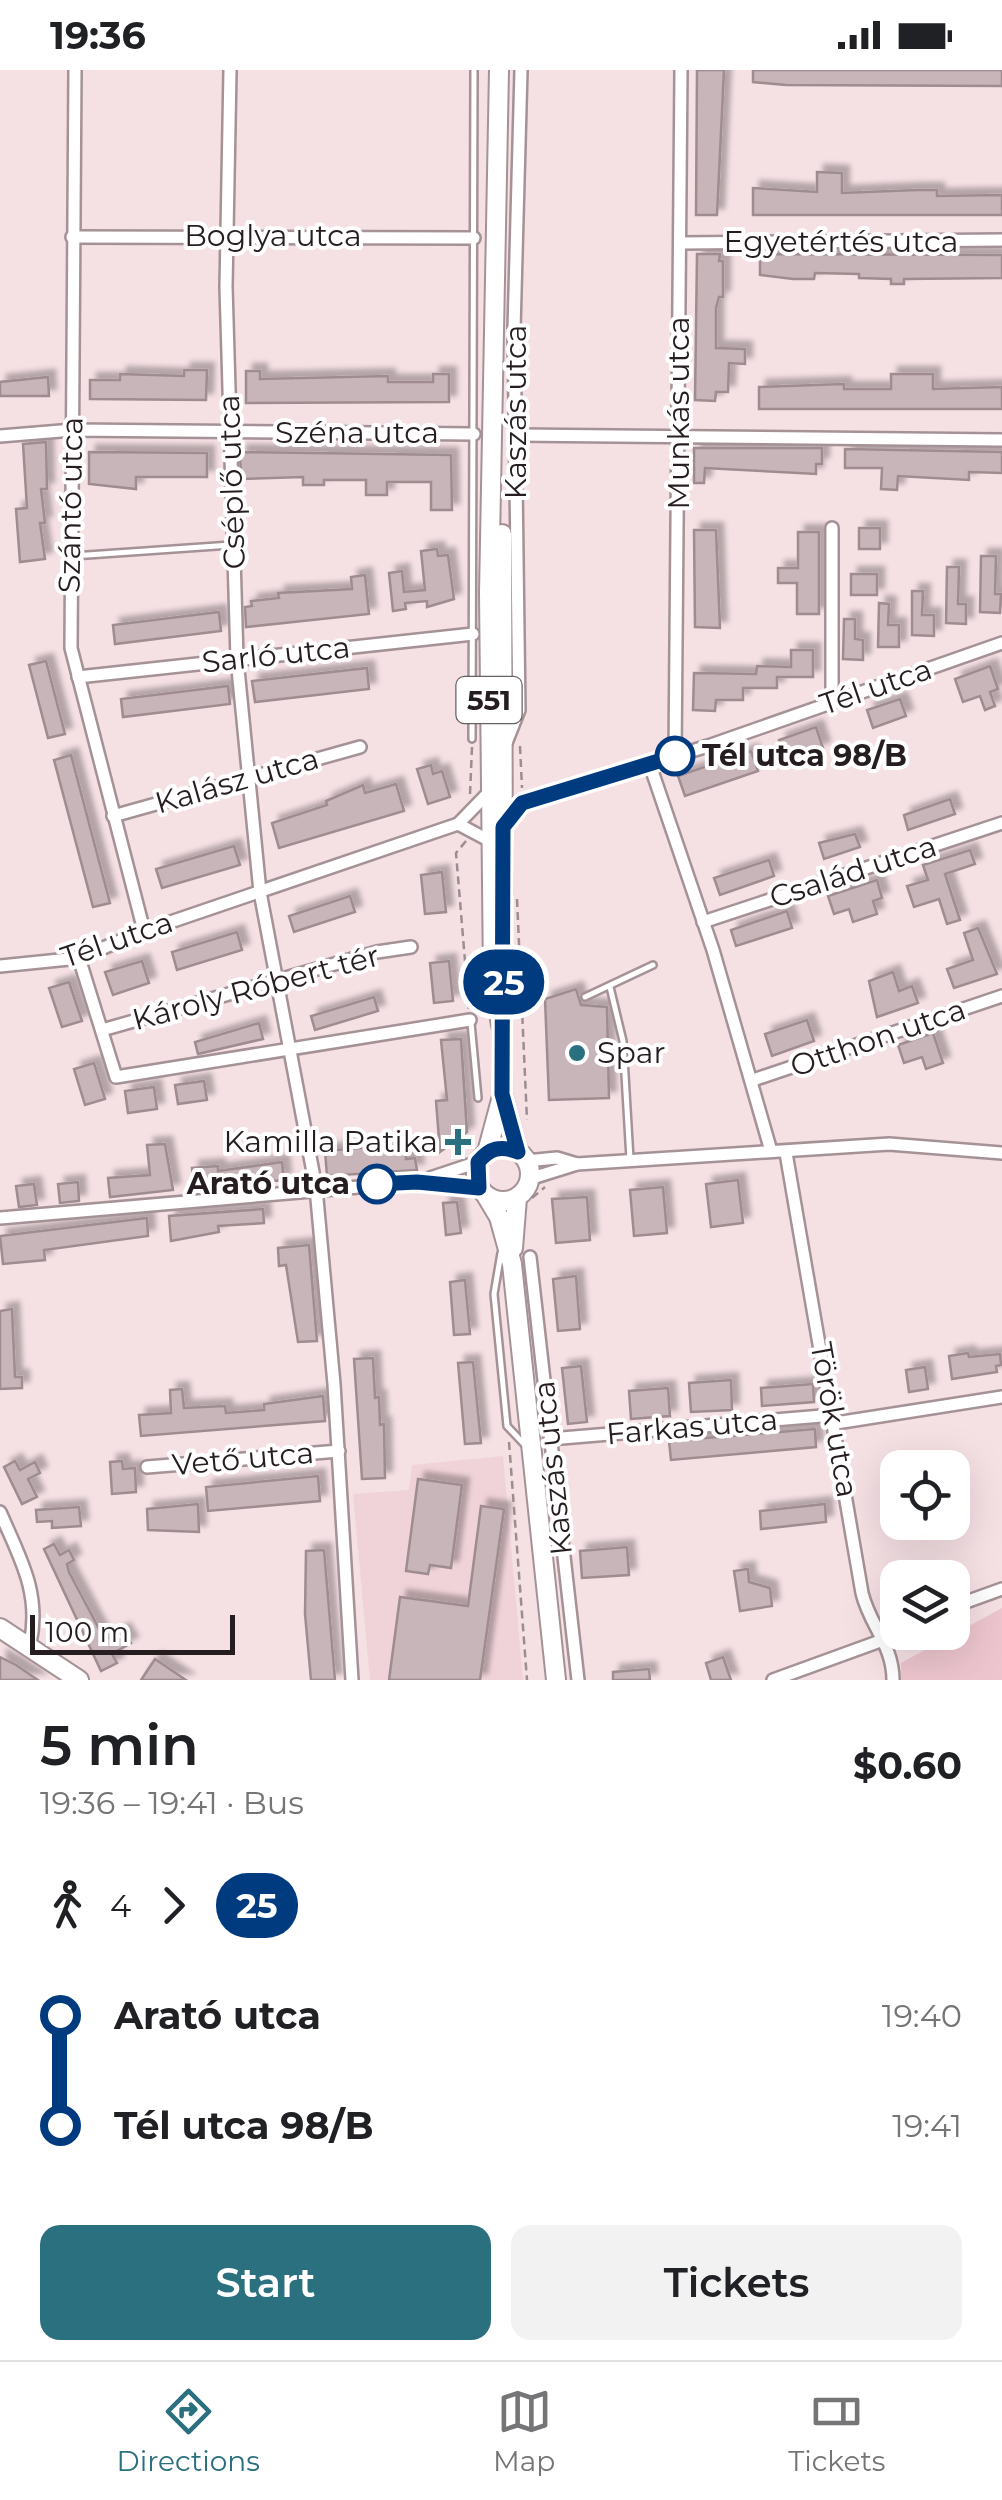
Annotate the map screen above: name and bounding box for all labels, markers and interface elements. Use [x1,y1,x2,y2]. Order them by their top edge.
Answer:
text: 19:36 [50,12,146,59]
street label: Boglya utca [184,217,362,254]
street label: Egyetértés utca [723,223,959,260]
street label: Munkás utca [660,316,697,510]
street label: Kaszás utca [497,324,534,500]
street label: Cséplő utca [210,394,253,570]
street label: Széna utca [275,414,439,451]
street label: Szántó utca [50,416,91,594]
street label: Sarló utca [200,628,352,681]
street label: Tél utca [815,650,937,723]
road number: 551 [456,677,522,723]
marker: Tél utca 98/B [656,737,694,775]
place label: Tél utca 98/B [702,737,907,774]
street label: Kalász utca [151,740,323,822]
street label: Család utca [765,827,941,916]
street label: Tél utca [56,903,178,976]
street label: Károly Róbert tér [128,937,384,1038]
line badge: 25 [459,950,549,1014]
text: 25 [483,961,525,1004]
street label: Otthon utca [785,990,970,1085]
place label: Spar [597,1034,665,1071]
marker: Spar [566,1042,588,1064]
place label: Kamilla Patika [223,1123,438,1160]
marker: Kamilla Patika [447,1131,469,1153]
place label: Arató utca [186,1165,350,1202]
marker: Arató utca [358,1165,396,1203]
street label: Török utca [803,1339,866,1500]
street label: Kaszás utca [525,1379,580,1557]
street label: Farkas utca [605,1401,779,1452]
street label: Vető utca [171,1434,315,1483]
map controls [880,1450,970,1650]
button: locate [880,1450,970,1540]
button: layers [880,1560,970,1650]
scale bar [30,1610,235,1654]
text: 100 m [45,1615,129,1649]
text: 5 min [40,1712,199,1779]
text: $0.60 [853,1742,962,1789]
text: 19:36 – 19:41 · Bus [40,1783,304,1822]
icon: walk [40,1878,95,1933]
icon: forward [146,1878,201,1933]
text: 25 [236,1884,278,1927]
text: 4 [110,1886,131,1925]
text: Arató utca [114,1992,321,2039]
text: 19:40 [882,1996,962,2035]
text: Tél utca 98/B [114,2102,373,2149]
text: 19:41 [892,2106,962,2145]
button: Start [40,2225,491,2340]
button: Tickets [511,2225,962,2340]
tab: Directions [117,2384,260,2478]
tab: Map [493,2384,555,2478]
tab: Tickets [788,2384,885,2478]

